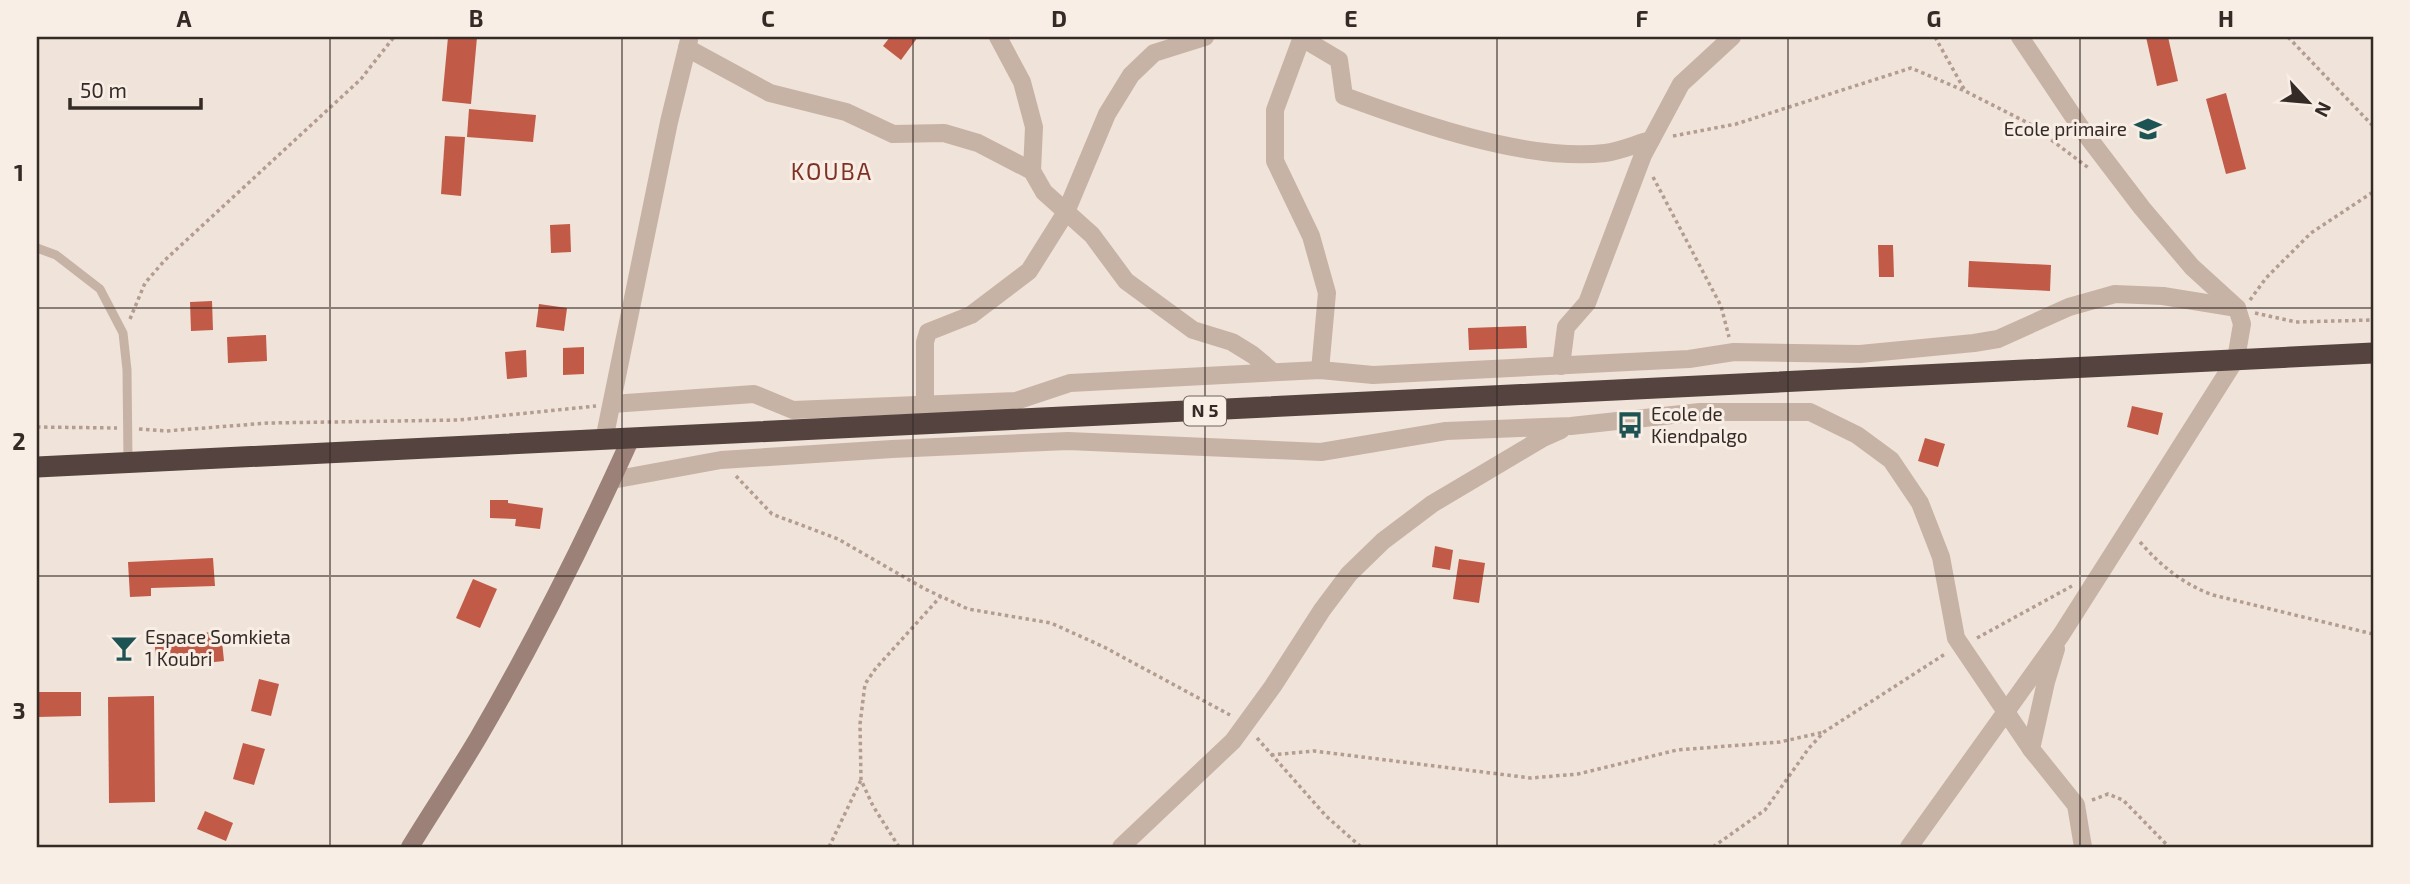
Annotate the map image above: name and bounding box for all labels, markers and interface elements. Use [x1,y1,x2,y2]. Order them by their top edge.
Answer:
text: A [176,4,192,32]
text: B [469,4,483,32]
text: C [761,4,775,32]
text: D [1051,4,1067,32]
text: E [1344,4,1358,32]
text: F [1636,4,1649,32]
text: G [1927,4,1941,32]
text: H [2218,4,2234,32]
scale bar [70,66,201,110]
north arrow [2274,66,2344,136]
text: 50 m [80,77,127,102]
text: N [2310,98,2337,121]
school or university icon: Ecole primaire [2133,114,2163,144]
place label: Ecole primaire [2004,117,2127,140]
district label: KOUBA [791,157,873,185]
text: 1 [14,158,24,186]
road number: N 5 [1184,396,1226,426]
place label: Ecole de Kiendpalgo [1651,402,1747,447]
bus stop icon: Ecole de Kiendpalgo [1615,410,1645,440]
text: 2 [12,427,26,455]
place label: Espace Somkieta 1 Koubri [145,625,291,670]
bar icon: Espace Somkieta 1 Koubri [109,633,139,663]
text: 3 [12,696,26,724]

